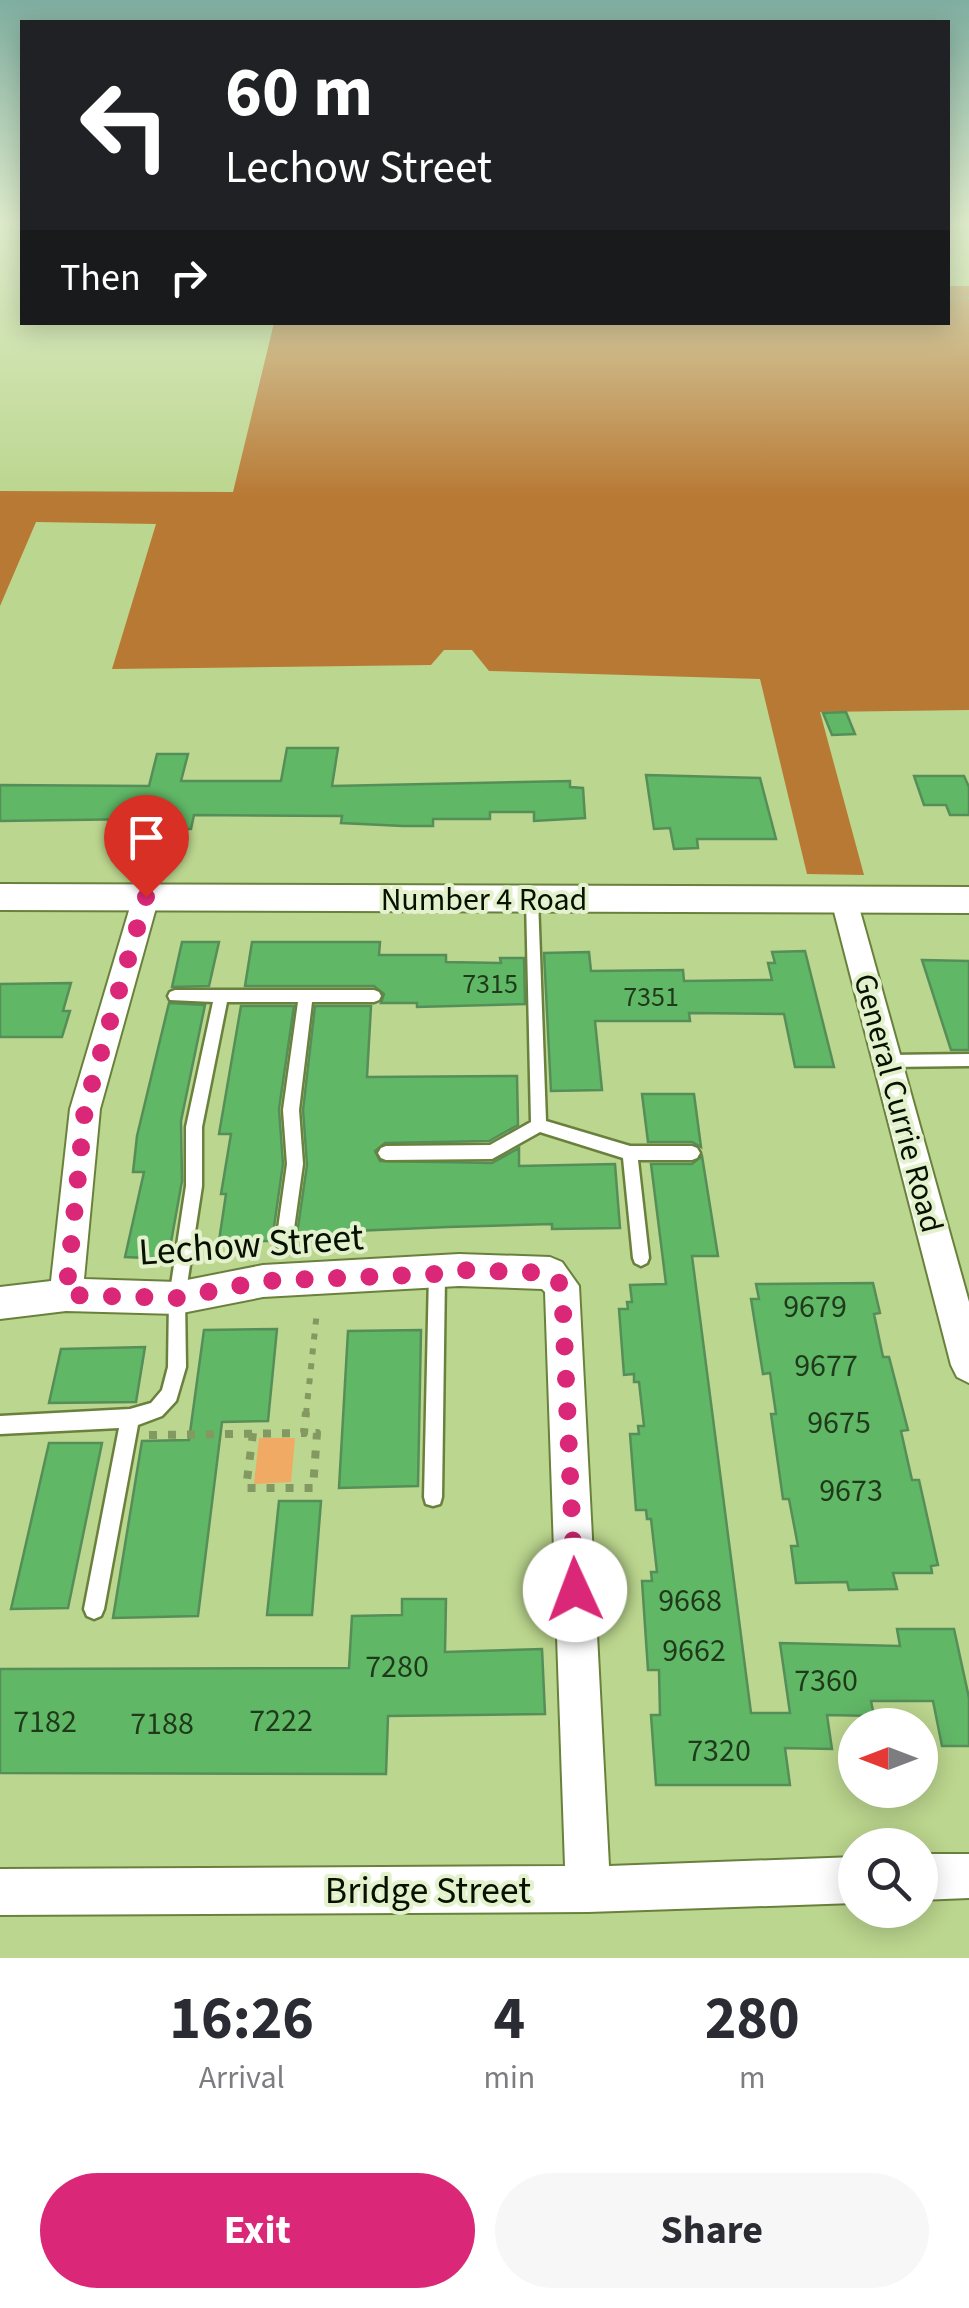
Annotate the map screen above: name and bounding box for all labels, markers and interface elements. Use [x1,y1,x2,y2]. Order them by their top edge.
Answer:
text: 60 m [225,43,373,143]
icon: left [60,60,190,190]
text: Lechow Street [225,136,492,200]
icon: right [161,250,216,305]
text: Then [60,251,141,305]
pin [104,795,189,898]
icon: arrive [119,810,174,865]
street label: Number 4 Road [381,877,587,923]
house number: 7315 [462,964,518,1004]
street label: General Currie Road [841,969,955,1238]
house number: 7351 [623,977,679,1017]
street label: Lechow Street [137,1210,366,1280]
house number: 9679 [783,1284,847,1330]
house number: 9677 [794,1343,858,1389]
house number: 9675 [807,1400,871,1446]
house number: 9673 [819,1468,883,1514]
position arrow [523,1538,627,1642]
house number: 9668 [658,1578,722,1624]
house number: 9662 [662,1628,726,1674]
house number: 7280 [365,1644,429,1690]
house number: 7360 [794,1658,858,1704]
house number: 7222 [249,1698,313,1744]
house number: 7182 [13,1699,77,1745]
house number: 7188 [130,1701,194,1747]
north arrow [838,1708,938,1808]
map controls [838,1708,938,1928]
house number: 7320 [687,1728,751,1774]
button: search [838,1828,938,1928]
street label: Bridge Street [325,1864,531,1918]
text: 16:26 [169,1977,314,2062]
text: 4 [494,1977,525,2062]
text: 280 [705,1977,800,2062]
text: Arrival [199,2055,285,2101]
text: min [483,2055,535,2101]
text: m [739,2055,765,2101]
button: Exit [40,2173,475,2288]
button: Share [495,2173,929,2288]

